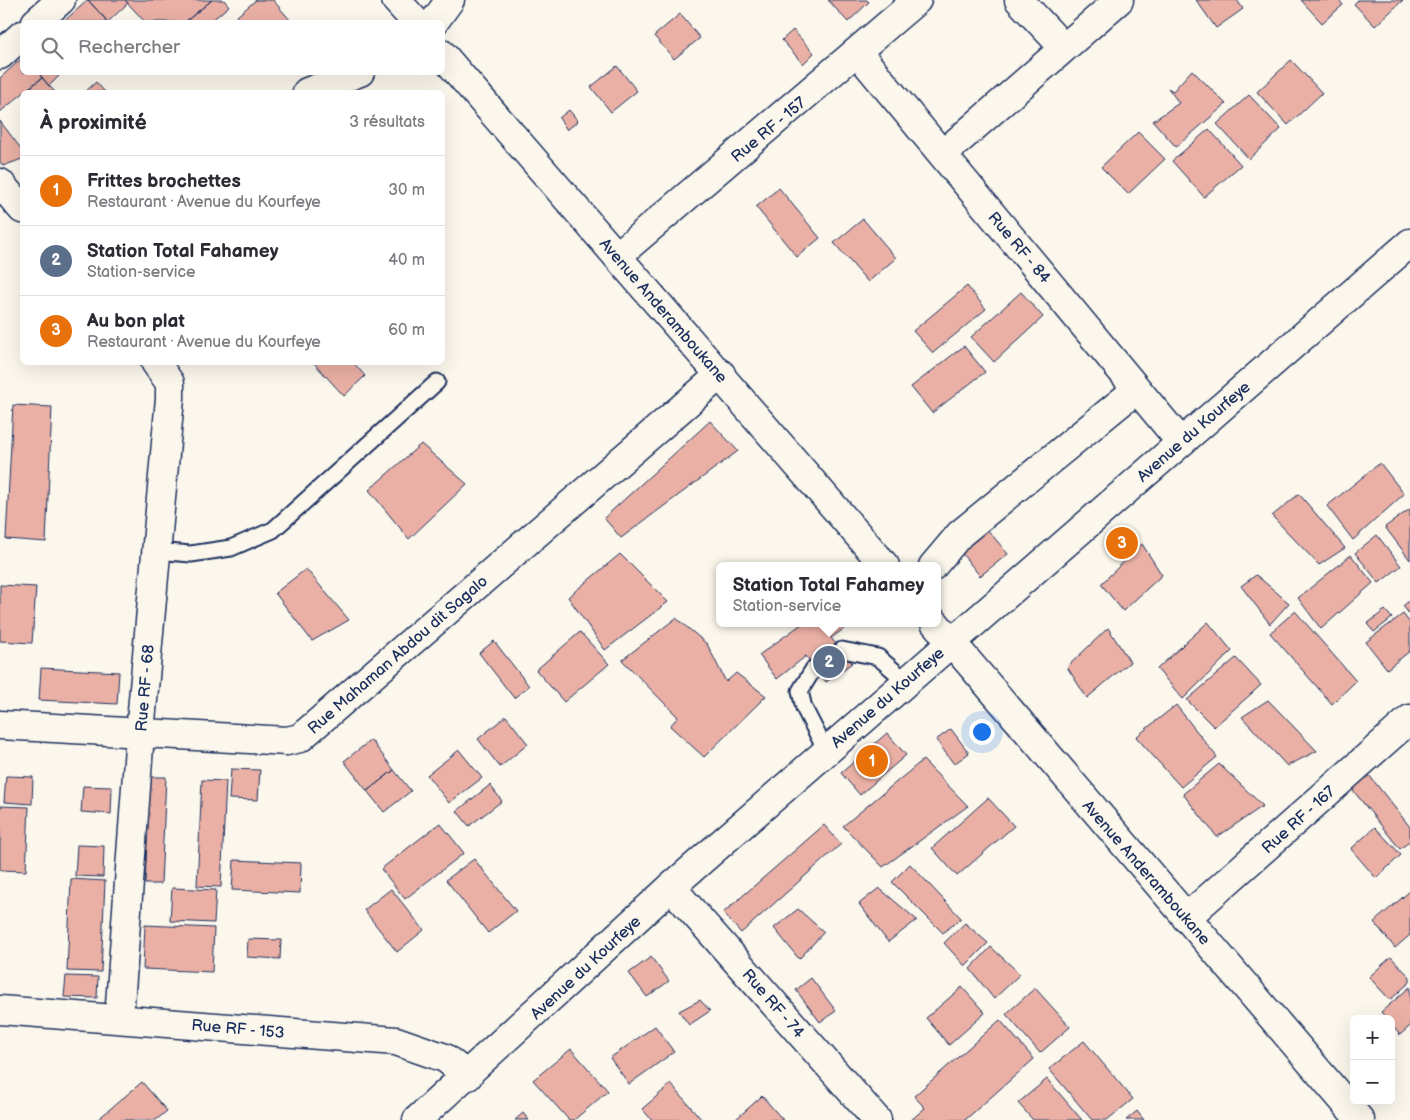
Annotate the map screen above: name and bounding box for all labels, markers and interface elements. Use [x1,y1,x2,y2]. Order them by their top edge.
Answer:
search box [20,20,445,75]
icon: search [38,34,66,62]
text: Rechercher [78,36,180,59]
street label: Rue RF - 157 [728,93,810,167]
text: À proximité [40,110,147,135]
text: 3 résultats [349,113,425,132]
text: Frittes brochettes [87,170,241,193]
text: 1 [53,181,59,200]
text: 30 m [388,181,425,200]
text: Restaurant · Avenue du Kourfeye [87,193,321,212]
street label: Rue RF - 84 [984,208,1054,288]
street label: Avenue Anderamboukane [595,235,731,388]
text: Station Total Fahamey [87,240,278,263]
text: 2 [51,251,61,270]
text: 40 m [388,251,425,270]
text: Station-service [87,263,195,282]
text: Au bon plat [87,310,185,333]
text: 3 [51,321,61,340]
text: 60 m [388,321,425,340]
text: Restaurant · Avenue du Kourfeye [87,333,321,352]
street label: Avenue du Kourfeye [1134,378,1255,486]
pin: 3 [1106,524,1138,562]
popup [716,562,941,627]
street label: Rue Mahaman Abdou dit Sagalo [304,572,492,738]
text: Station Total Fahamey [733,574,924,597]
text: Station-service [733,597,841,616]
pin: 2 [813,643,845,681]
street label: Rue RF - 68 [132,644,159,732]
street label: Avenue du Kourfeye [828,644,949,752]
your location [969,719,995,745]
pin: 1 [856,742,888,780]
street label: Rue RF - 167 [1258,782,1340,858]
street label: Avenue Anderamboukane [1078,797,1214,950]
street label: Avenue du Kourfeye [527,912,645,1024]
street label: Rue RF - 74 [738,966,808,1043]
map controls [1350,1015,1395,1105]
button: + [1350,1015,1395,1060]
street label: Rue RF - 153 [191,1016,285,1043]
button: − [1350,1060,1395,1105]

